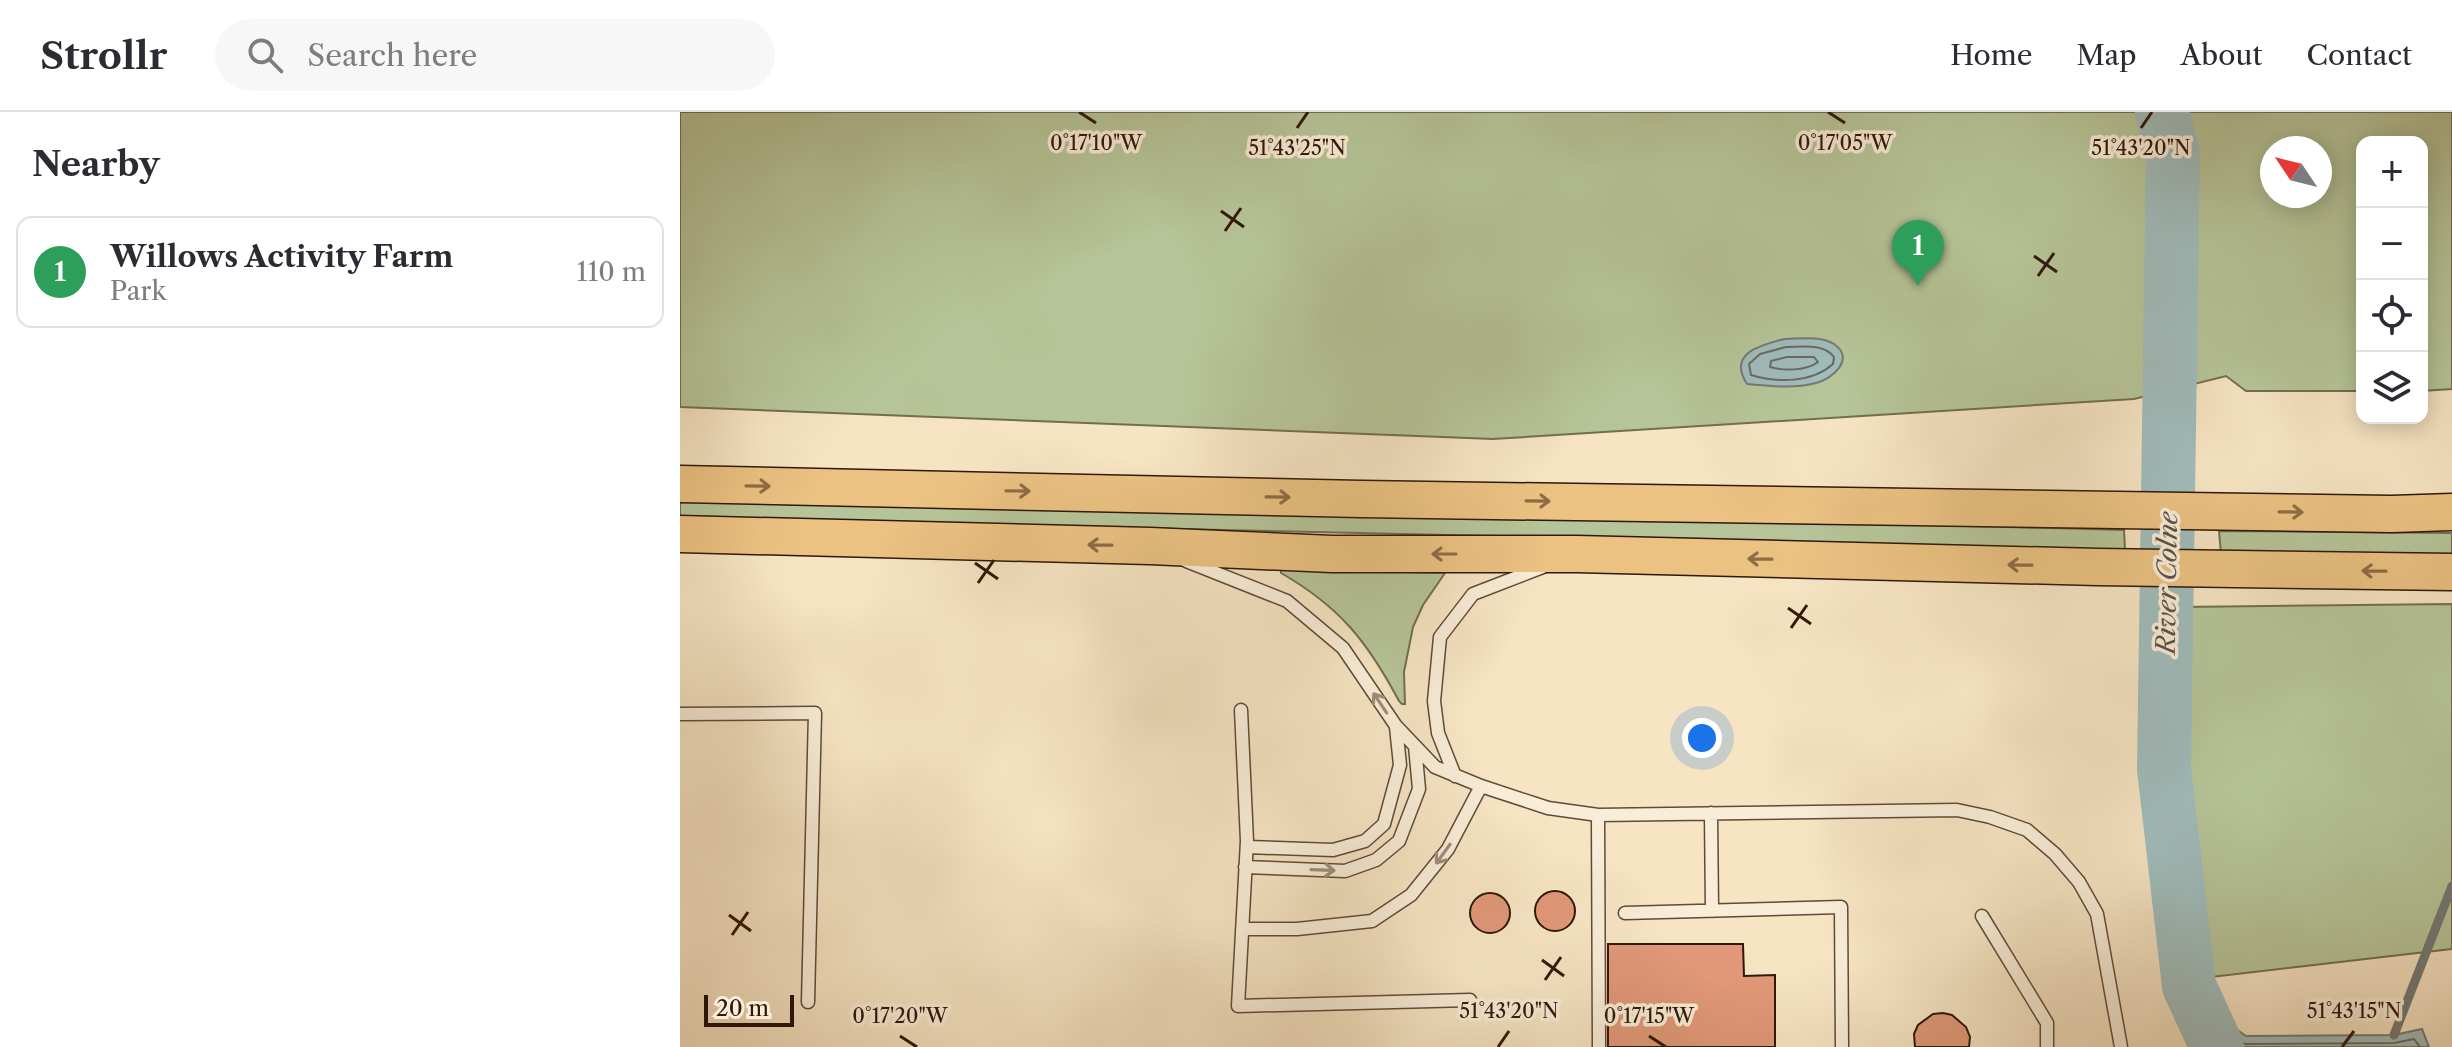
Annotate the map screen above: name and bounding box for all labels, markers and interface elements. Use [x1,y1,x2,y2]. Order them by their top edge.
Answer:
search box [215,19,775,91]
text: Strollr [40,32,167,79]
icon: search [243,33,287,77]
text: Search here [307,37,477,74]
text: Home [1950,38,2032,72]
text: Map [2076,38,2136,72]
text: About [2180,38,2262,72]
text: Contact [2306,38,2412,72]
text: 0°17'10"W [1050,131,1143,155]
text: 0°17'05"W [1798,131,1893,155]
text: 51°43'25"N [1248,136,1346,160]
text: 51°43'20"N [2091,136,2191,160]
north arrow [2260,136,2332,208]
map controls [2356,136,2428,424]
button: + [2356,136,2428,208]
text: Nearby [32,143,160,185]
button: − [2356,208,2428,280]
pin: 1 [1892,220,1944,286]
text: Willows Activity Farm [110,238,453,275]
text: 1 [54,256,66,288]
text: 110 m [577,256,646,288]
text: Park [110,275,167,307]
button: locate [2356,280,2428,352]
button: layers [2356,352,2428,424]
one-way arrow [744,478,771,494]
one-way arrow [1004,484,1031,499]
one-way arrow [1264,489,1291,505]
one-way arrow [1524,493,1551,509]
one-way arrow [2277,504,2304,520]
water label: River Colne [2150,510,2184,656]
one-way arrow [1087,537,1114,552]
one-way arrow [1431,546,1458,562]
one-way arrow [1747,551,1774,566]
one-way arrow [2007,558,2034,573]
one-way arrow [2361,563,2388,579]
one-way arrow [1372,692,1388,715]
your location [1682,718,1722,758]
one-way arrow [1435,843,1452,864]
one-way arrow [1309,863,1336,878]
scale bar [704,991,794,1027]
text: 20 m [716,995,769,1022]
text: 51°43'20"N [1459,999,1559,1023]
text: 51°43'15"N [2307,999,2401,1023]
text: 0°17'20"W [852,1004,949,1028]
text: 0°17'15"W [1604,1004,1695,1028]

